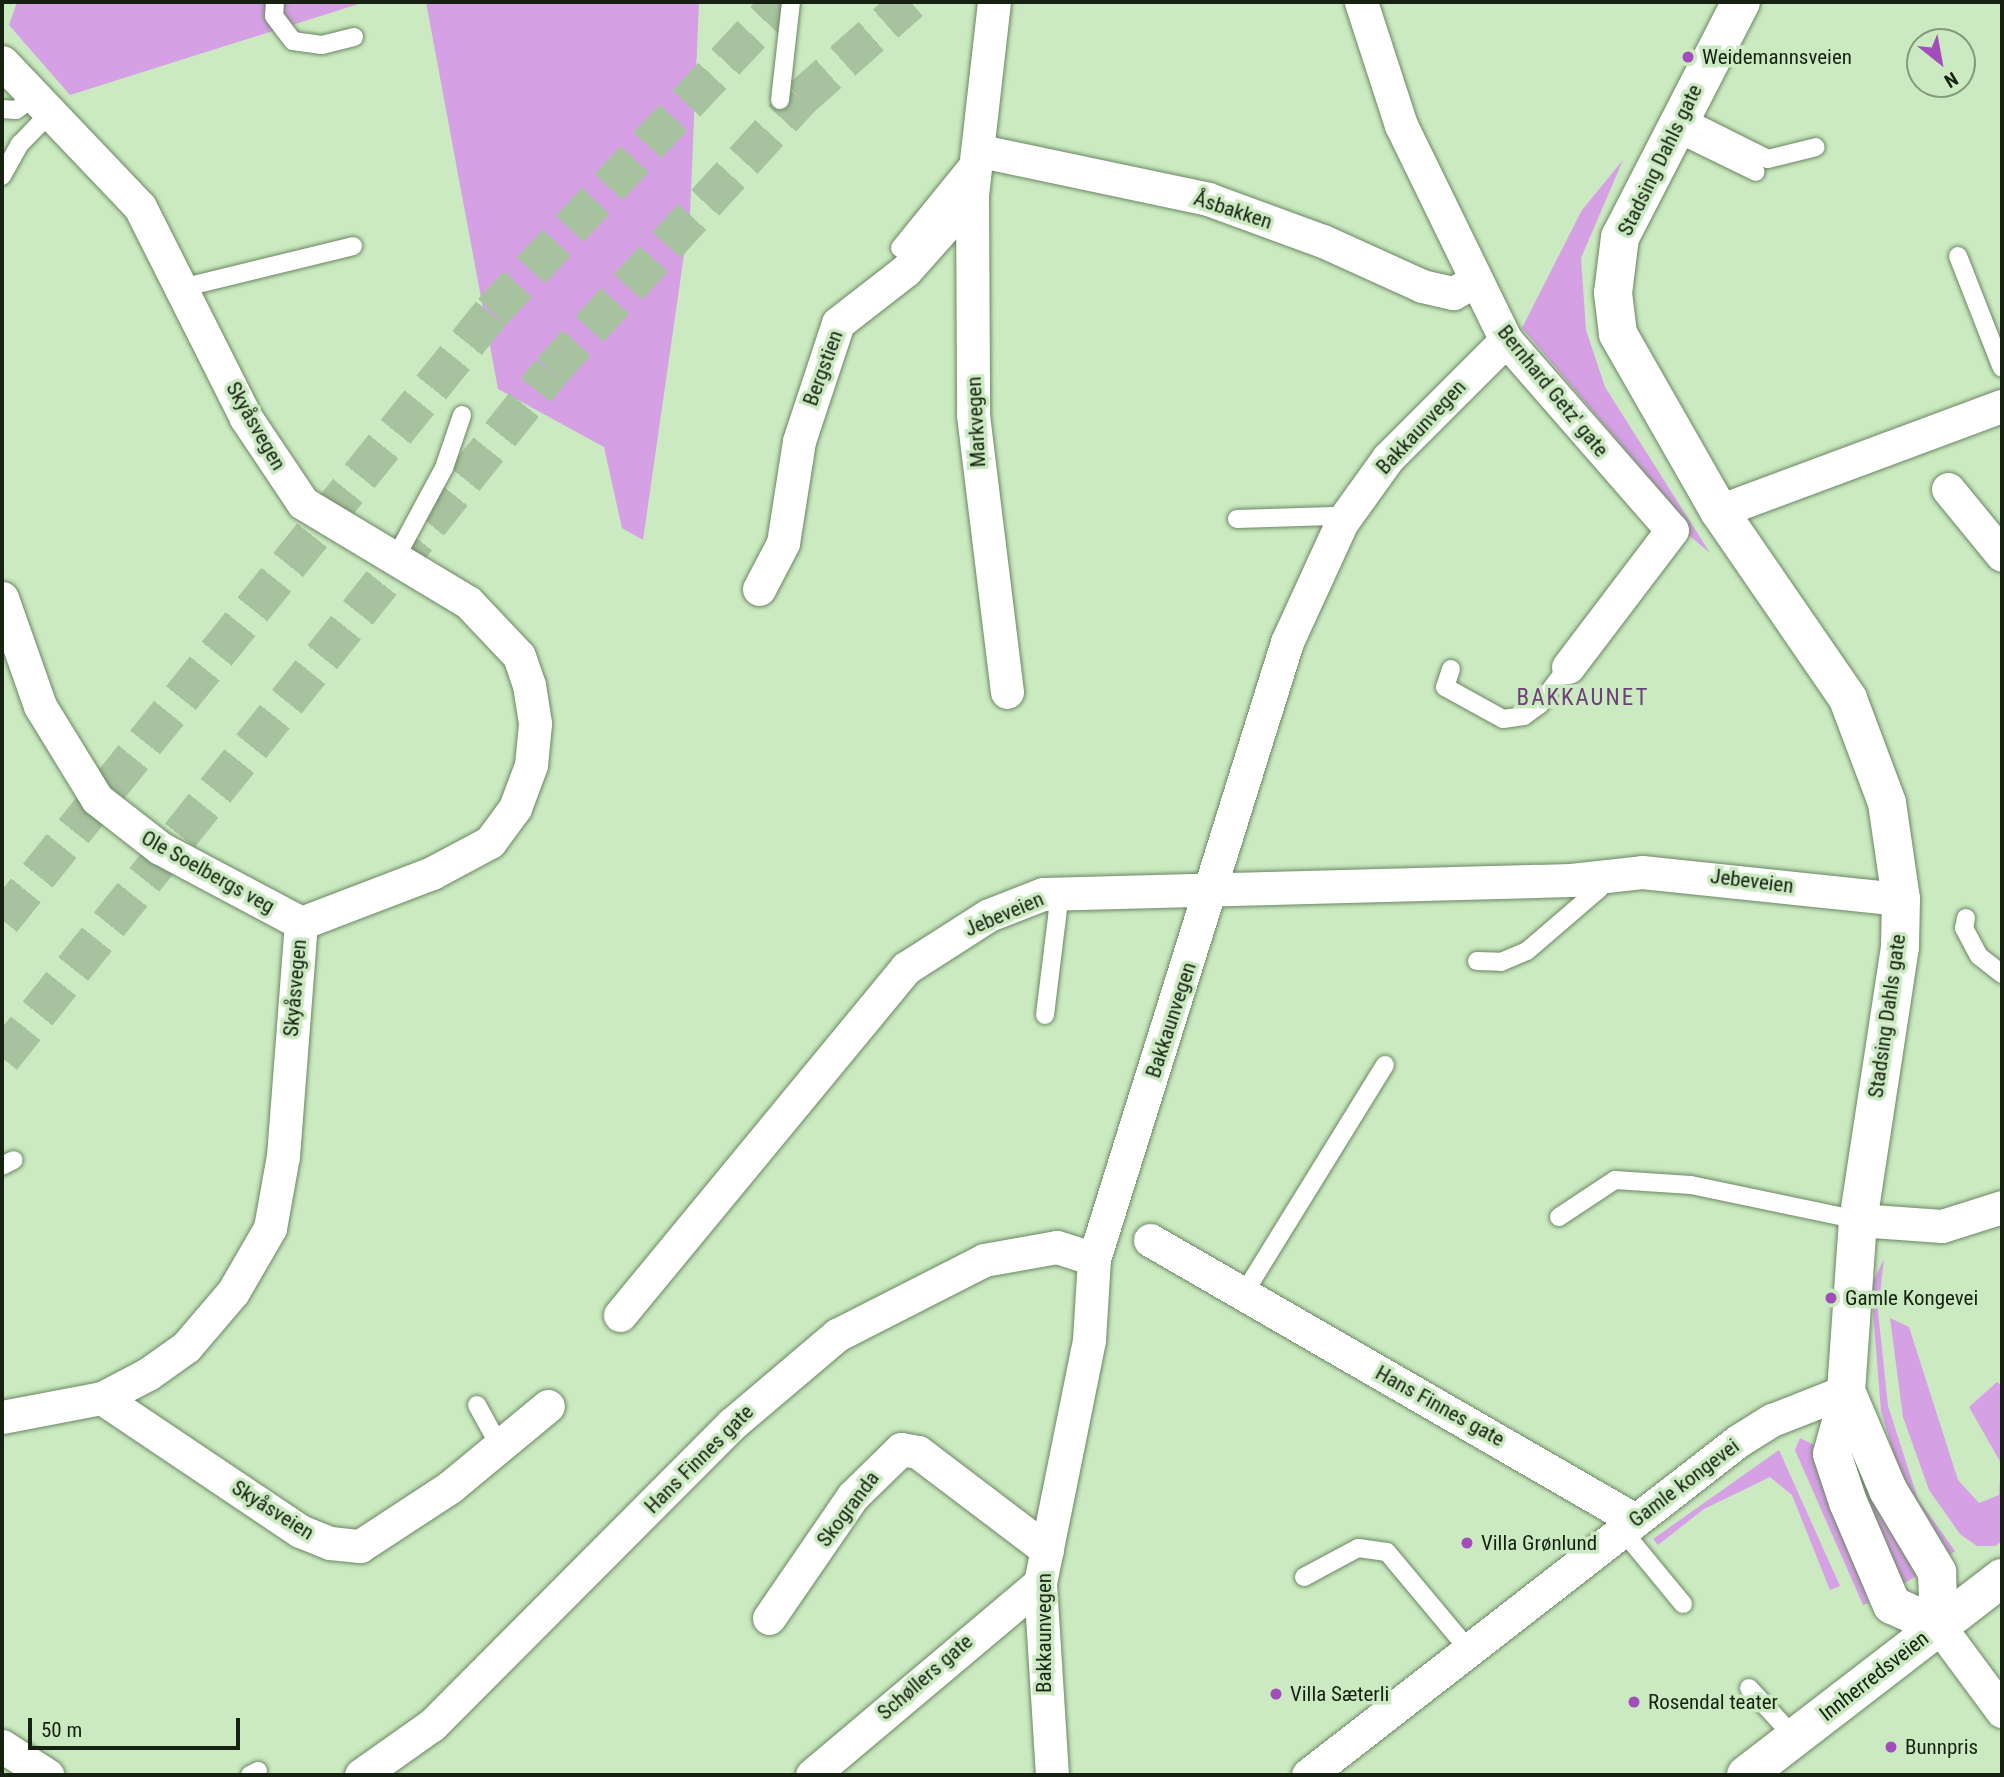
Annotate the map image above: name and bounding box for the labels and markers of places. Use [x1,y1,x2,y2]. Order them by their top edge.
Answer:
place label: Weidemannsveien [1702,44,1852,70]
marker: Weidemannsveien [1680,49,1696,65]
place label: Gamle Kongevei [1845,1285,1978,1311]
marker: Gamle Kongevei [1823,1290,1839,1306]
place label: Villa Grønlund [1481,1530,1597,1556]
marker: Villa Grønlund [1459,1535,1475,1551]
place label: Villa Sæterli [1290,1681,1389,1707]
marker: Villa Sæterli [1268,1686,1284,1702]
place label: Rosendal teater [1648,1689,1778,1715]
marker: Rosendal teater [1626,1694,1642,1710]
place label: Bunnpris [1905,1734,1978,1760]
marker: Bunnpris [1883,1739,1899,1755]

